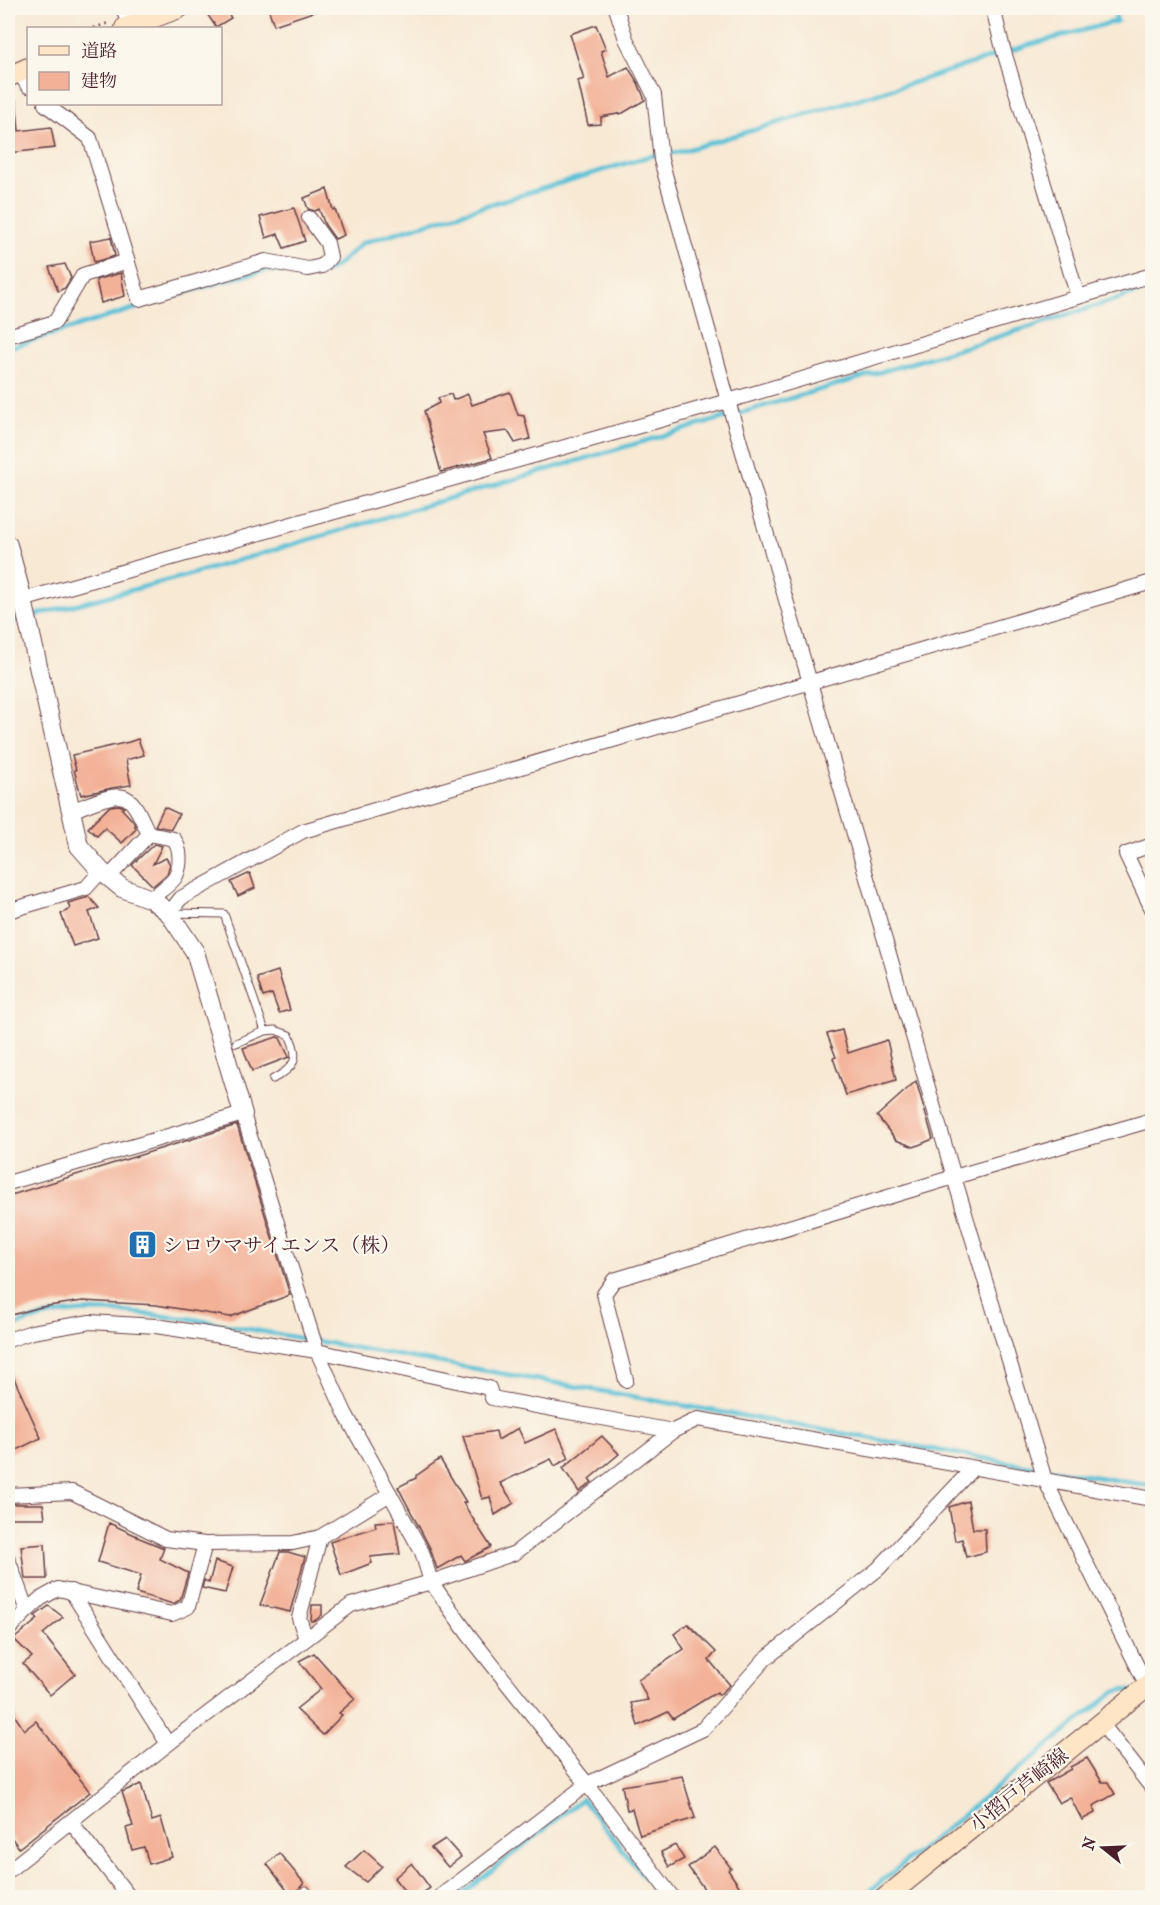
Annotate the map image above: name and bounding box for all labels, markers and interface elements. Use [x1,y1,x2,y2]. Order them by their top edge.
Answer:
legend [27,27,222,105]
text: 道路 [81,41,117,62]
text: 建物 [81,71,117,92]
building icon: シロウマサイエンス（株） [126,1229,158,1261]
place label: シロウマサイエンス（株） [163,1234,400,1257]
street label: 小摺戸芦崎線 [965,1743,1073,1837]
north arrow [1073,1818,1133,1878]
text: N [1078,1834,1100,1852]

